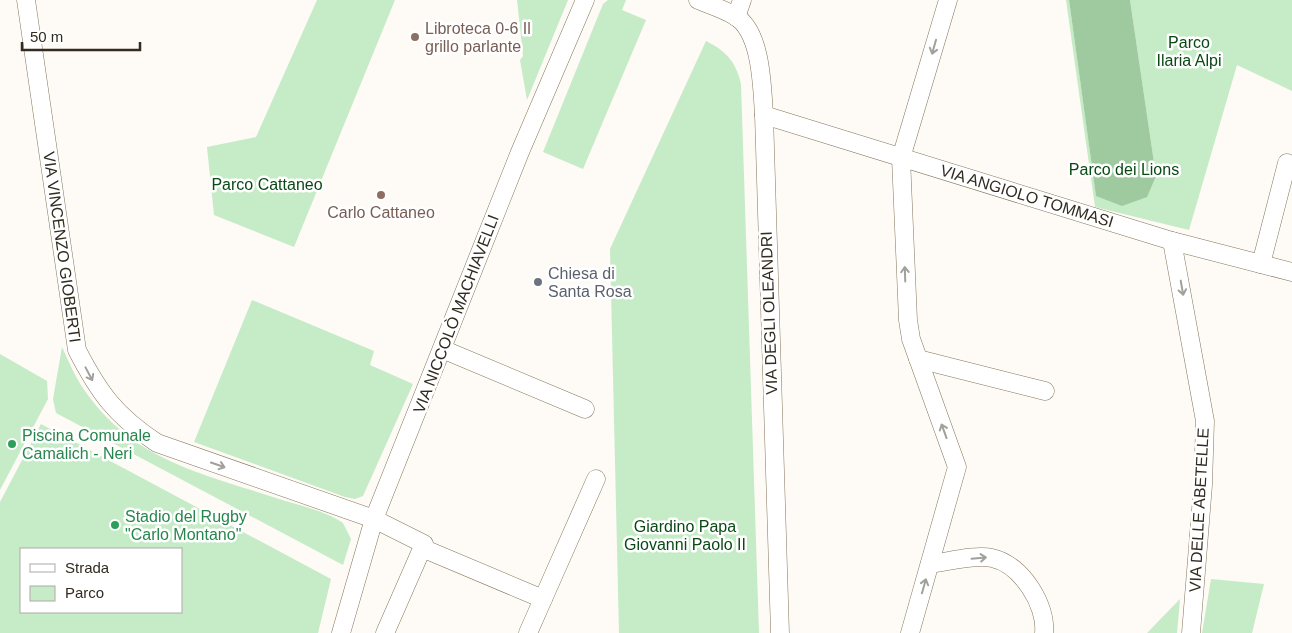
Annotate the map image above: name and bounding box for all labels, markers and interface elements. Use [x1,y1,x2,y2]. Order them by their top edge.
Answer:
scale bar [22,20,140,52]
place label: Libroteca 0-6 Il grillo parlante [425,20,531,55]
text: 50 m [30,28,63,45]
marker: Libroteca 0-6 Il grillo parlante [409,31,421,43]
park label: Parco Ilaria Alpi [1157,34,1221,69]
one-way arrow [929,38,939,54]
street label: VIA VINCENZO GIOBERTI [40,150,84,344]
park label: Parco dei Lions [1069,161,1179,178]
street label: VIA ANGIOLO TOMMASI [938,162,1116,230]
park label: Parco Cattaneo [211,176,323,193]
marker: Carlo Cattaneo [375,189,387,201]
place label: Carlo Cattaneo [327,204,435,221]
street label: VIA NICCOLÒ MACHIAVELLI [409,212,502,416]
street label: VIA DEGLI OLEANDRI [758,231,780,395]
place label: Chiesa di Santa Rosa [548,265,632,300]
one-way arrow [900,267,910,283]
marker: Chiesa di Santa Rosa [532,276,544,288]
one-way arrow [1177,280,1187,296]
one-way arrow [85,366,94,381]
one-way arrow [939,423,948,439]
place label: Piscina Comunale Camalich - Neri [22,427,151,462]
street label: VIA DELLE ABETELLE [1186,427,1212,593]
marker: Piscina Comunale Camalich - Neri [6,438,18,450]
one-way arrow [210,460,226,470]
place label: Stadio del Rugby "Carlo Montano" [125,508,247,543]
park label: Giardino Papa Giovanni Paolo II [624,518,746,553]
marker: Stadio del Rugby "Carlo Montano" [109,519,121,531]
legend [20,548,182,613]
one-way arrow [970,553,986,563]
text: Strada [65,559,110,576]
one-way arrow [919,579,929,595]
text: Parco [65,584,104,601]

